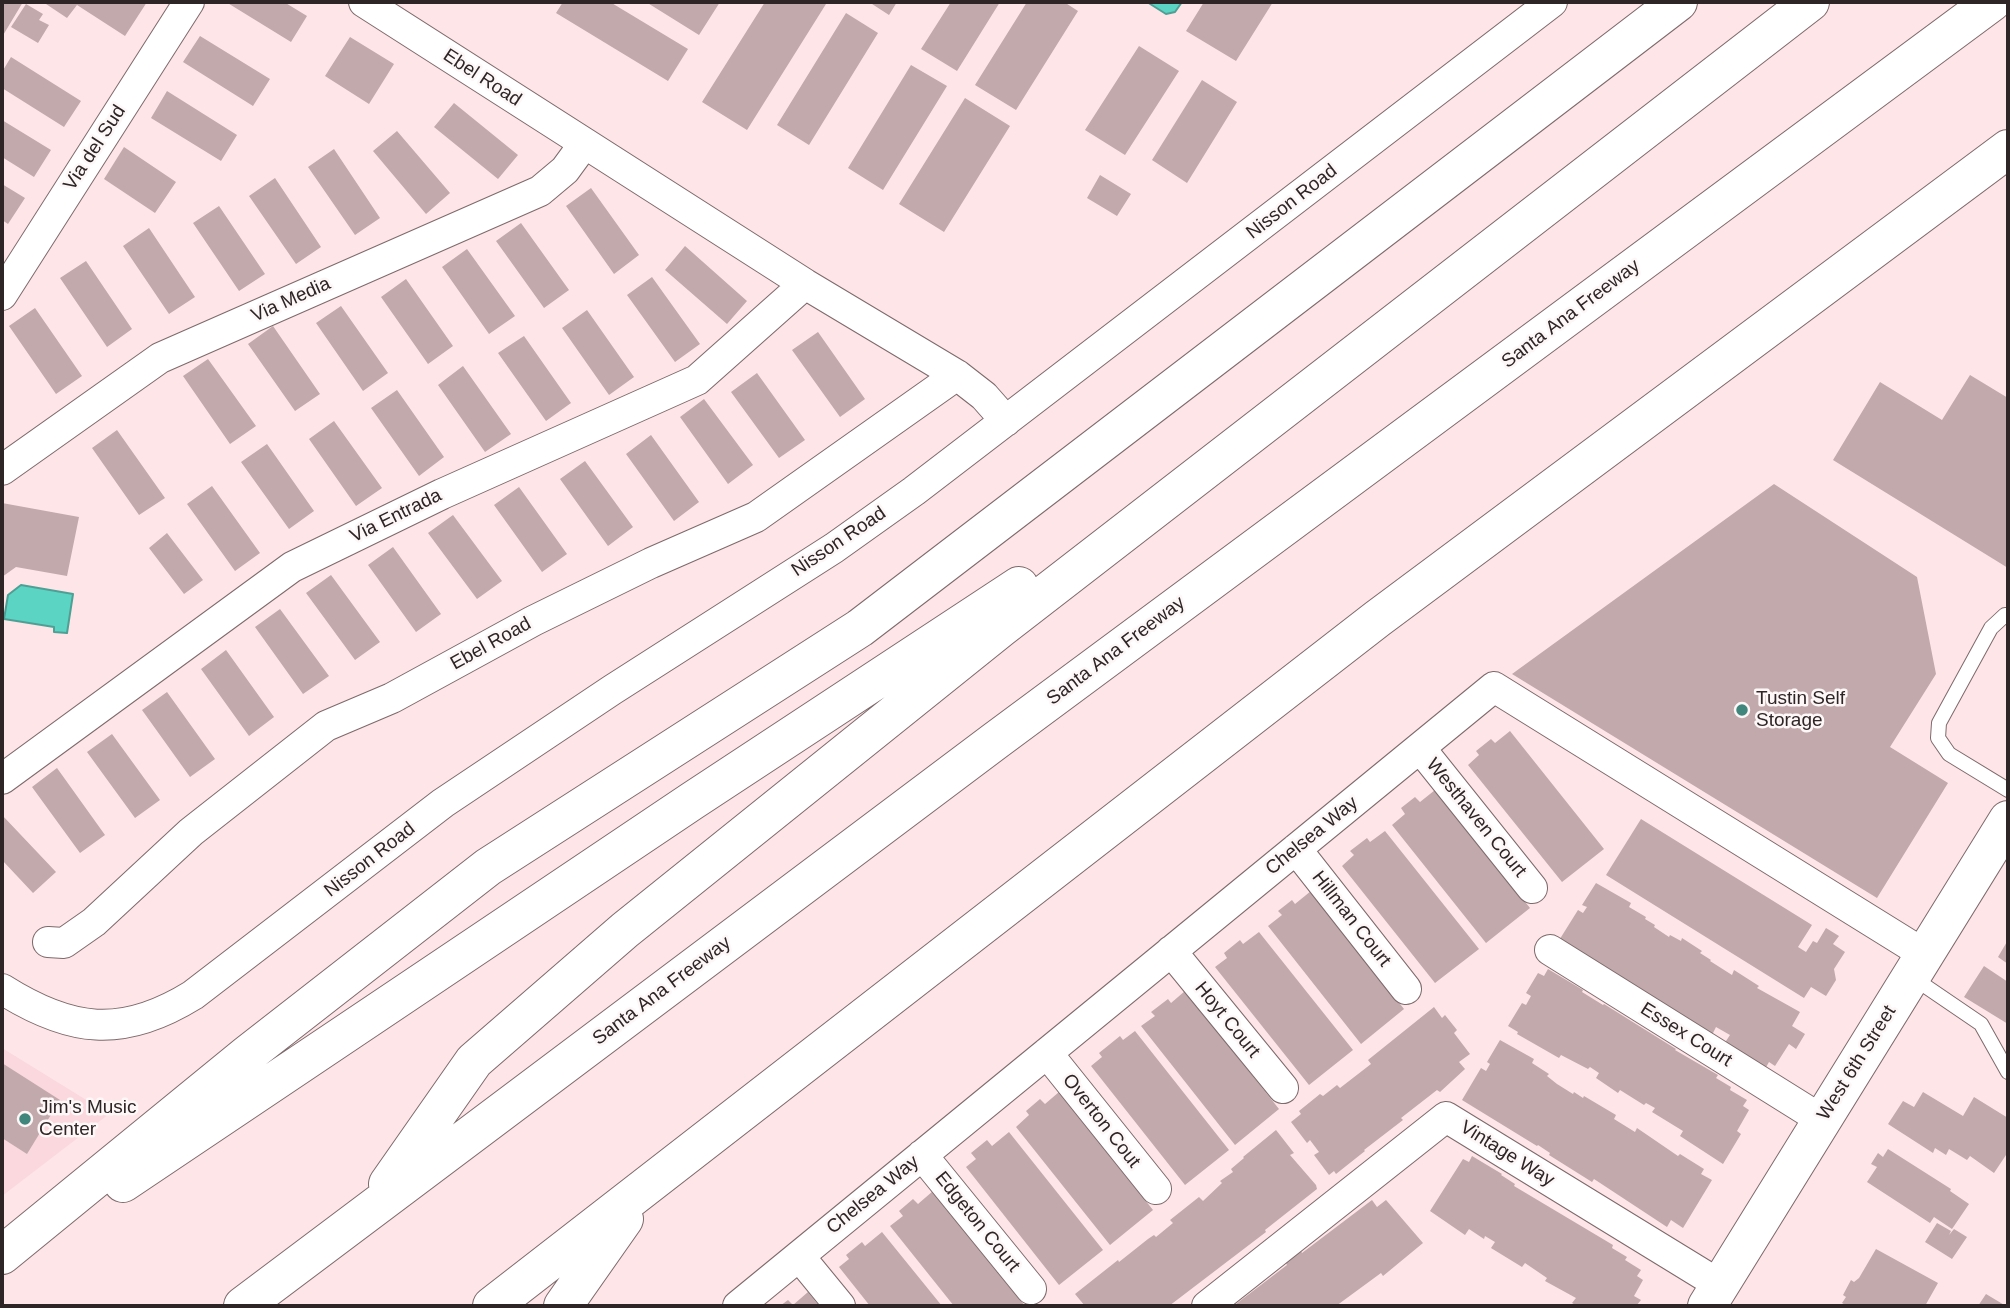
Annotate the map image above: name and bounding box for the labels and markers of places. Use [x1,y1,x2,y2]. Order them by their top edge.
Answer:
place label: Tustin Self Storage [1756,688,1845,732]
marker: Tustin Self Storage [1734,702,1750,718]
place label: Jim's Music Center [39,1097,137,1141]
marker: Jim's Music Center [17,1111,33,1127]

